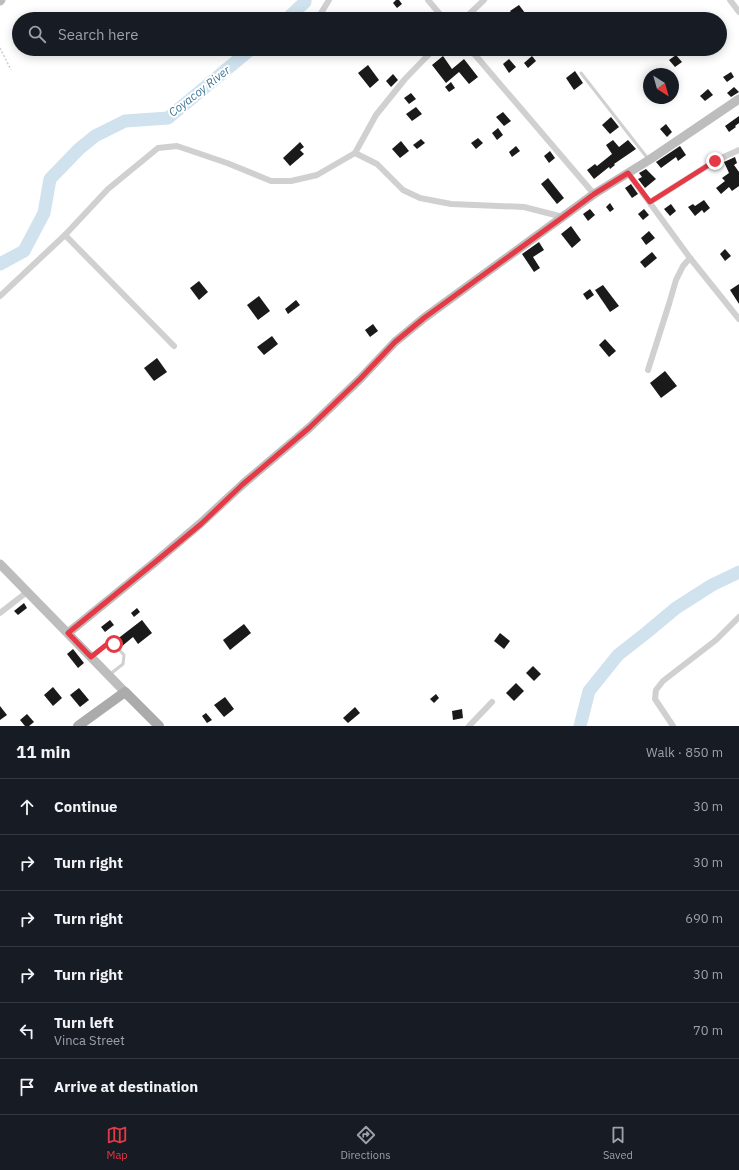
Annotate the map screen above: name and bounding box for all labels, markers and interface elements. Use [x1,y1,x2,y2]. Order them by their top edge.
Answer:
search box [12,12,727,56]
icon: search [26,23,48,45]
text: Search here [58,25,138,44]
water label: Coyacoy River [165,62,233,120]
north arrow [643,68,679,104]
route end [706,152,724,170]
route start [105,635,123,653]
text: 11 min [16,741,71,763]
text: Walk · 850 m [646,744,723,761]
icon: ahead [16,796,38,818]
text: Continue [54,797,118,816]
text: 30 m [693,798,723,815]
icon: right [16,852,38,874]
text: Turn right [54,853,123,872]
text: 30 m [693,854,723,871]
icon: right [16,908,38,930]
text: Turn right [54,909,123,928]
text: 690 m [685,910,723,927]
icon: right [16,964,38,986]
text: Turn right [54,965,123,984]
text: 30 m [693,966,723,983]
text: Turn left [54,1013,114,1032]
icon: left [16,1020,38,1042]
text: 70 m [693,1022,723,1039]
text: Vinca Street [54,1032,125,1049]
icon: arrive [16,1076,38,1098]
text: Arrive at destination [54,1077,198,1096]
tab: Map [106,1124,128,1162]
tab: Directions [340,1124,391,1162]
tab: Saved [603,1124,633,1162]

